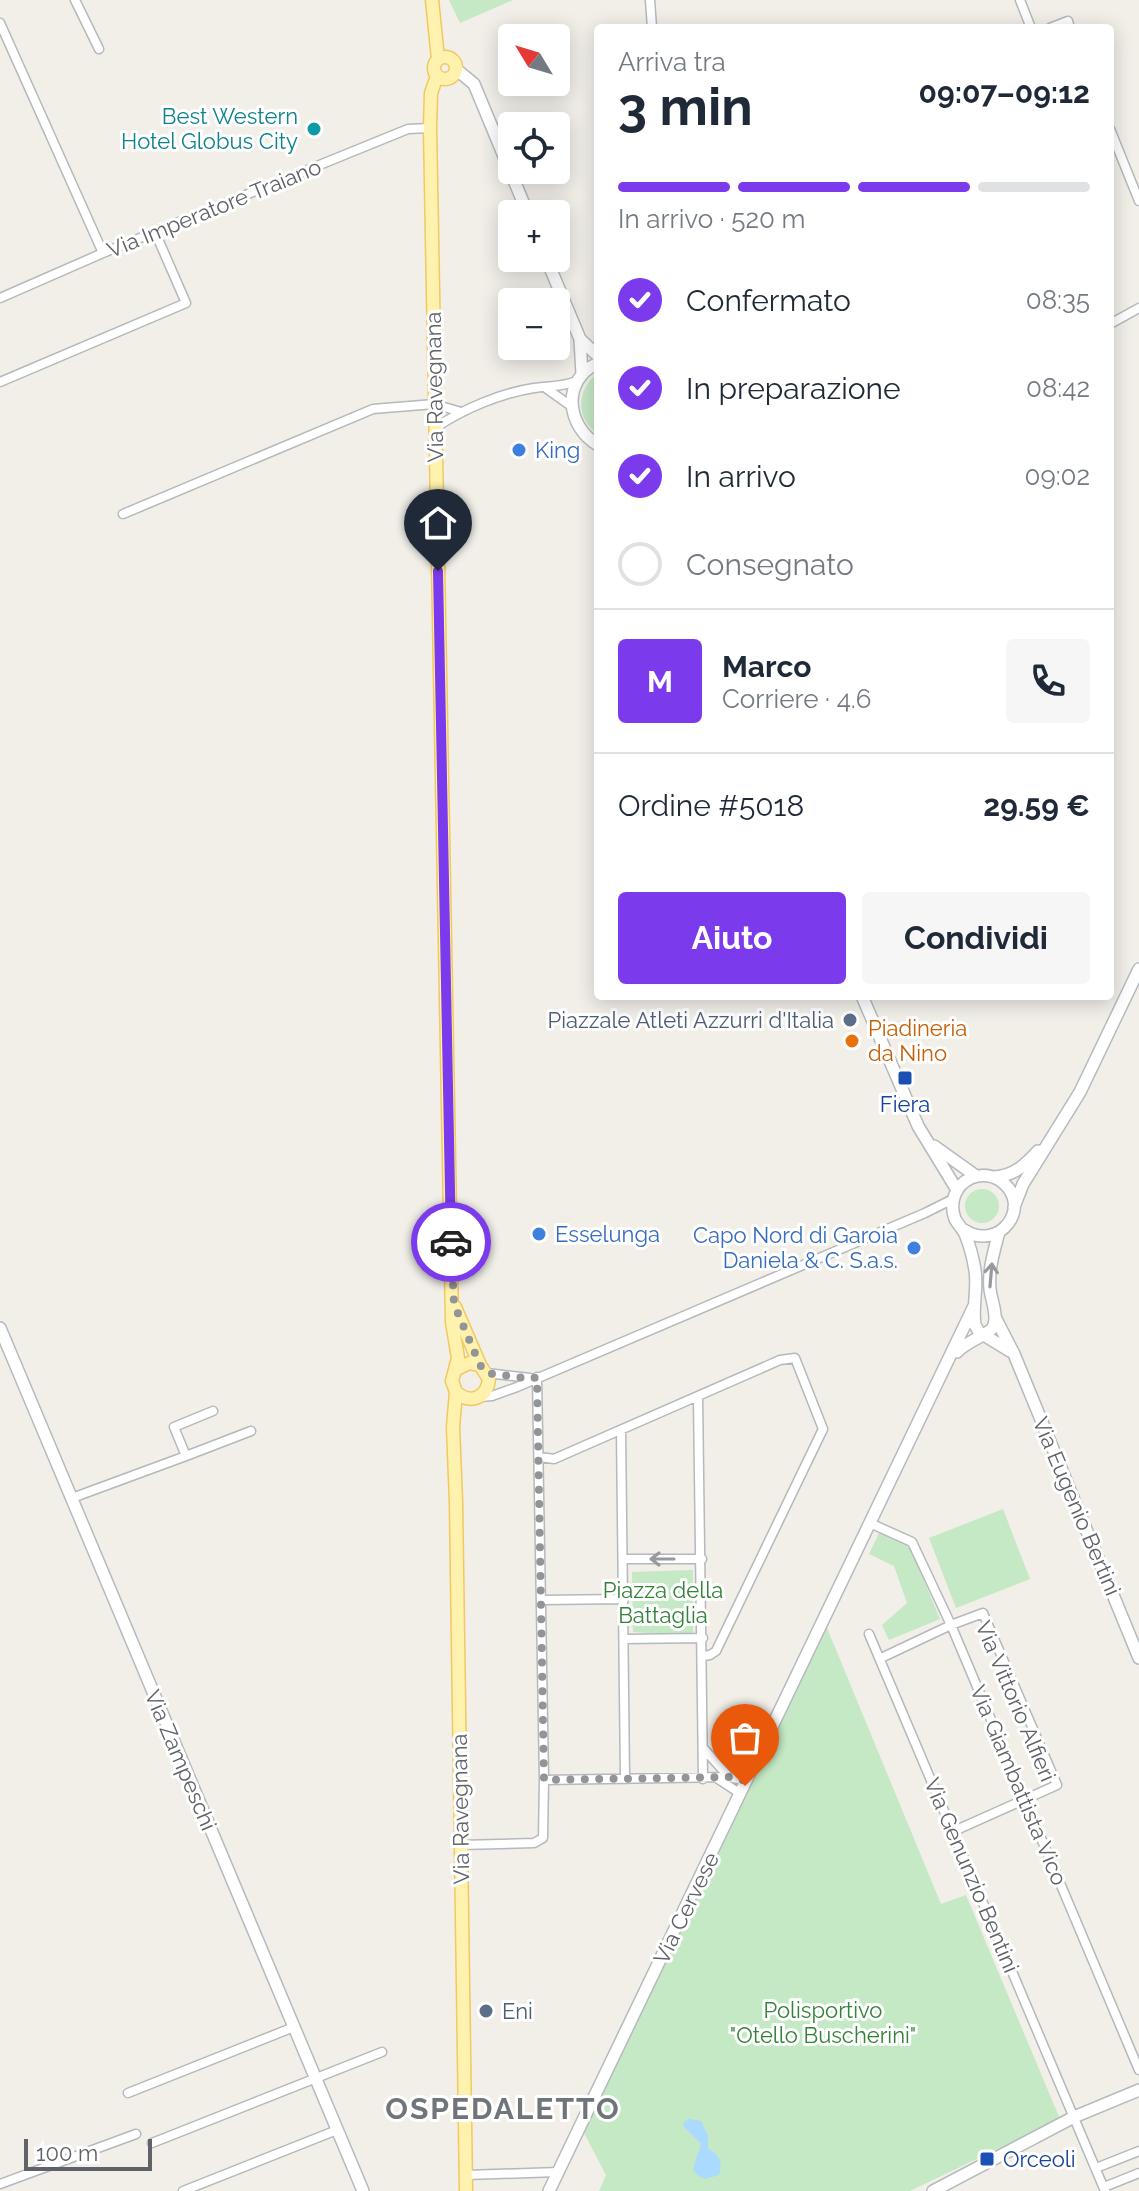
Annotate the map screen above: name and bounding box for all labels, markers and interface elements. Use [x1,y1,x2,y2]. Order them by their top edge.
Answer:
north arrow [498,24,570,96]
map controls [498,24,570,360]
text: Arriva tra [618,47,726,77]
text: 09:07–09:12 [919,75,1090,110]
text: 3 min [618,76,753,137]
place label: Best Western Hotel Globus City [121,103,298,154]
button: locate [498,112,570,184]
marker: Best Western Hotel Globus City [305,120,323,138]
street label: Via Imperatore Traiano [103,153,325,263]
button: + [498,200,570,272]
text: In arrivo · 520 m [618,204,806,234]
icon: check [618,278,662,322]
text: Confermato [686,283,851,318]
text: 08:35 [1026,285,1090,315]
button: − [498,288,570,360]
street label: Via Ravegnana [420,311,448,463]
icon: check [618,366,662,410]
text: In preparazione [686,371,901,406]
text: 08:42 [1026,373,1090,403]
place label: King [535,437,580,463]
marker: King [510,441,528,459]
icon: check [618,454,662,498]
text: In arrivo [686,459,796,494]
text: 09:02 [1025,461,1090,491]
pin [404,489,472,571]
icon: home [416,501,460,545]
text: Consegnato [686,547,854,582]
button: phone [1006,639,1090,723]
text: Marco [722,649,811,684]
text: M [647,664,673,699]
text: Corriere · 4.6 [722,684,871,714]
text: Ordine #5018 [618,788,804,823]
text: 29.59 € [983,788,1090,823]
button: Aiuto [618,892,846,984]
button: Condividi [862,892,1090,984]
place label: Piazzale Atleti Azzurri d'Italia [547,1007,834,1033]
marker: Piazzale Atleti Azzurri d'Italia [841,1011,859,1029]
place label: Piadineria da Nino [868,1015,967,1066]
marker: Piadineria da Nino [843,1032,861,1050]
marker: Fiera [896,1069,914,1087]
place label: Fiera [880,1091,930,1117]
courier [411,1202,491,1282]
icon: car [429,1220,473,1264]
place label: Esselunga [555,1221,660,1247]
place label: Capo Nord di Garoia Daniela & C. S.a.s. [693,1222,898,1273]
marker: Esselunga [530,1225,548,1243]
marker: Capo Nord di Garoia Daniela & C. S.a.s. [905,1239,923,1257]
one-way arrow [984,1262,999,1289]
street label: Via Eugenio Bertini [1028,1413,1126,1599]
one-way arrow [649,1551,676,1567]
park label: Piazza della Battaglia [603,1577,723,1628]
street label: Via Vittorio Alfieri [970,1617,1062,1785]
street label: Via Giambattista Vico [965,1681,1073,1889]
street label: Via Zampeschi [140,1686,222,1834]
pin [711,1704,779,1786]
icon: bag [723,1716,767,1760]
street label: Via Ravegnana [446,1733,474,1885]
street label: Via Genunzio Bentini [919,1774,1025,1976]
street label: Via Cervese [648,1848,724,1968]
park label: Polisportivo "Otello Buscherini" [730,1997,916,2048]
place label: Eni [502,1998,533,2024]
marker: Eni [477,2002,495,2020]
district label: OSPEDALETTO [385,2091,621,2126]
scale bar [24,2135,152,2171]
text: 100 m [36,2140,98,2166]
place label: Orceoli [1003,2146,1076,2172]
marker: Orceoli [978,2150,996,2168]

